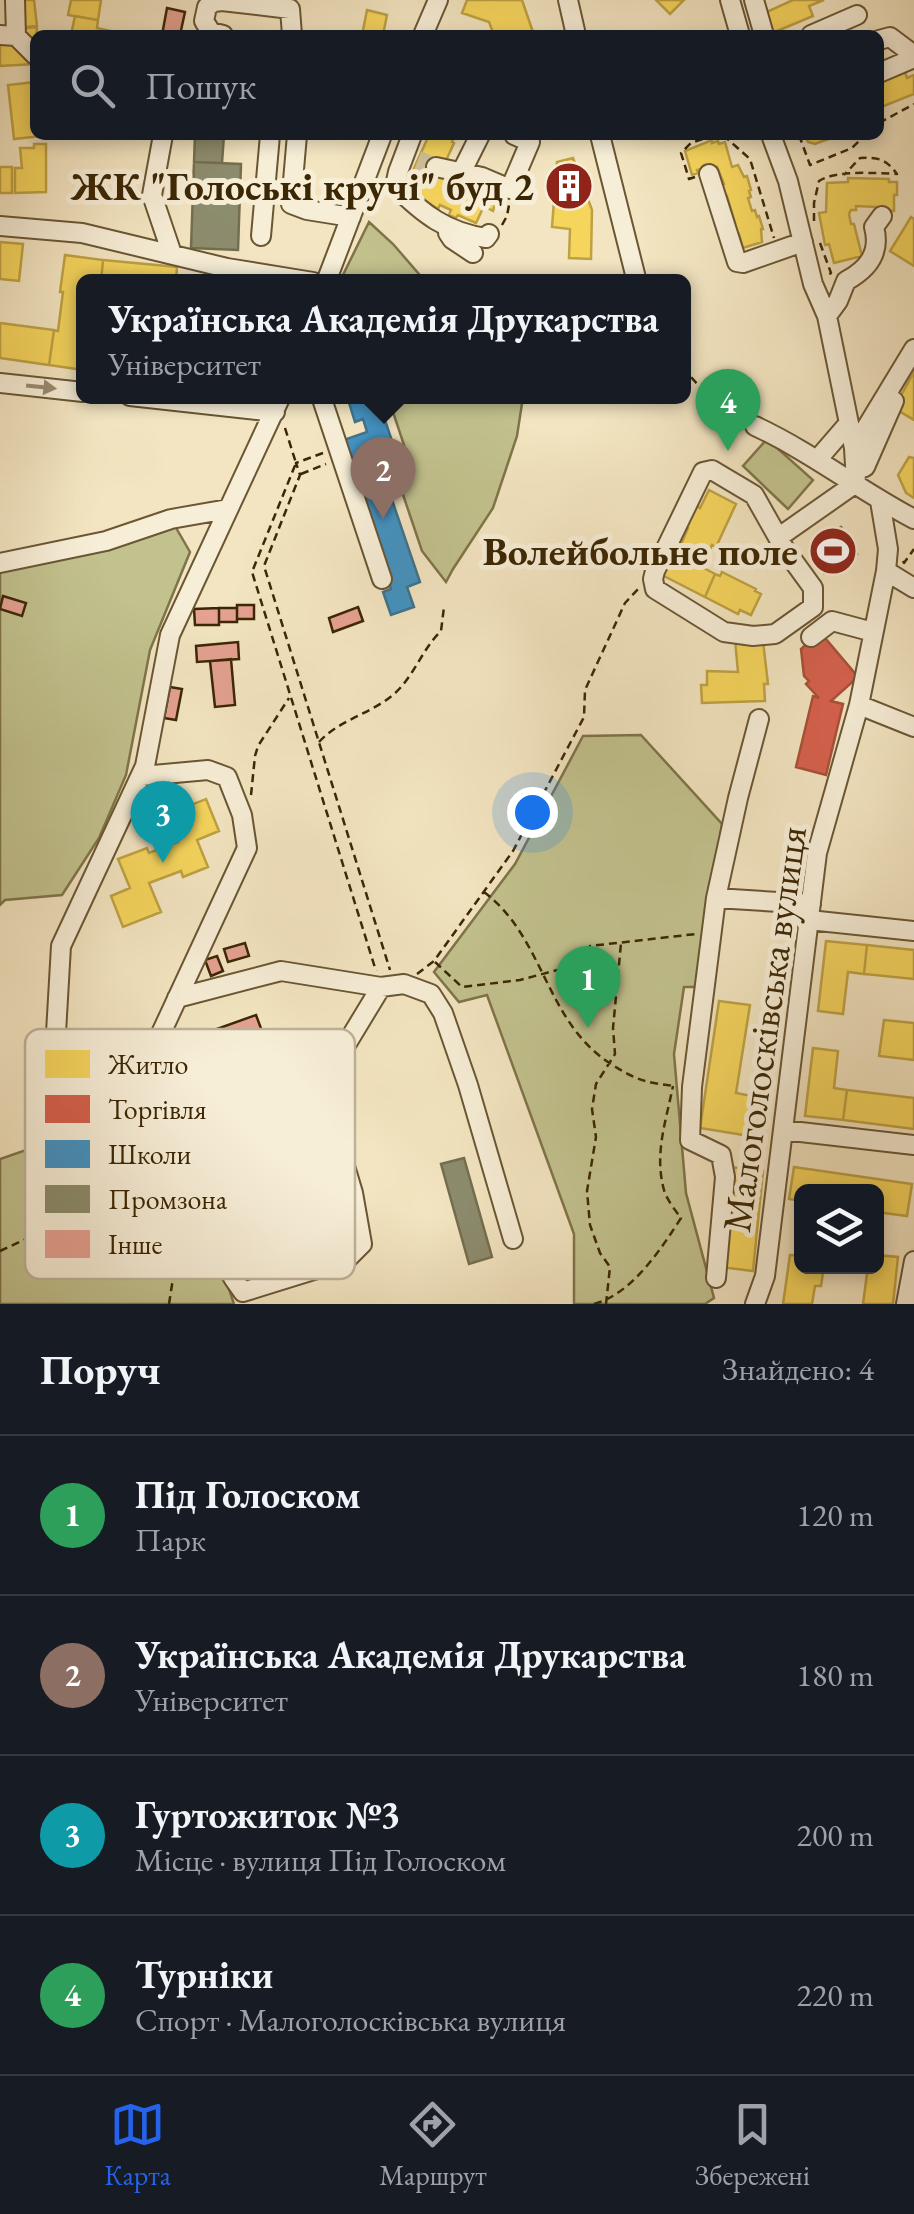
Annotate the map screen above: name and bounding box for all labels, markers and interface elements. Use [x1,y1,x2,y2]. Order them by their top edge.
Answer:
search box [30,30,884,140]
icon: search [65,58,120,113]
text: Пошук [145,61,256,110]
place label: ЖК "Голоські кручі" буд 2 [70,160,534,212]
building icon: ЖК "Голоські кручі" буд 2 [543,160,595,212]
popup [76,274,691,404]
text: Українська Академія Друкарства [108,294,659,343]
text: Університет [108,343,261,385]
pin: 4 [696,368,760,451]
one-way arrow [26,379,58,395]
pin: 2 [350,436,416,519]
place label: Волейбольне поле [483,525,798,577]
sports icon: Волейбольне поле [807,525,859,577]
pin: 3 [130,780,196,863]
your location [507,787,558,838]
street label: Малоголосківська вулиця [710,823,818,1235]
pin: 1 [556,946,620,1028]
legend [25,1029,355,1279]
text: Житло [107,1046,188,1082]
text: Торгівля [108,1091,206,1127]
text: Школи [108,1136,191,1172]
text: Промзона [108,1181,228,1217]
map controls [794,1184,884,1274]
button: layers [794,1184,884,1274]
text: Інше [108,1226,162,1262]
text: Поруч [40,1342,161,1397]
text: Знайдено: 4 [722,1348,874,1390]
text: Під Голоском [135,1470,361,1519]
text: 1 [64,1494,81,1536]
text: 120 m [797,1494,874,1536]
text: Парк [135,1519,206,1561]
text: Українська Академія Друкарства [135,1630,686,1679]
text: 2 [64,1654,81,1696]
text: 180 m [797,1654,874,1696]
text: Університет [135,1679,288,1721]
text: Гуртожиток №3 [135,1790,400,1839]
text: 3 [64,1814,81,1856]
text: 200 m [797,1814,874,1856]
text: Місце · вулиця Під Голоском [135,1839,506,1881]
text: Турніки [135,1950,273,1999]
text: 4 [64,1974,81,2016]
text: 220 m [797,1974,874,2016]
text: Спорт · Малоголосківська вулиця [135,1999,566,2041]
tab: Карта [104,2097,171,2193]
tab: Маршрут [379,2097,487,2193]
tab: Збережені [695,2097,810,2193]

